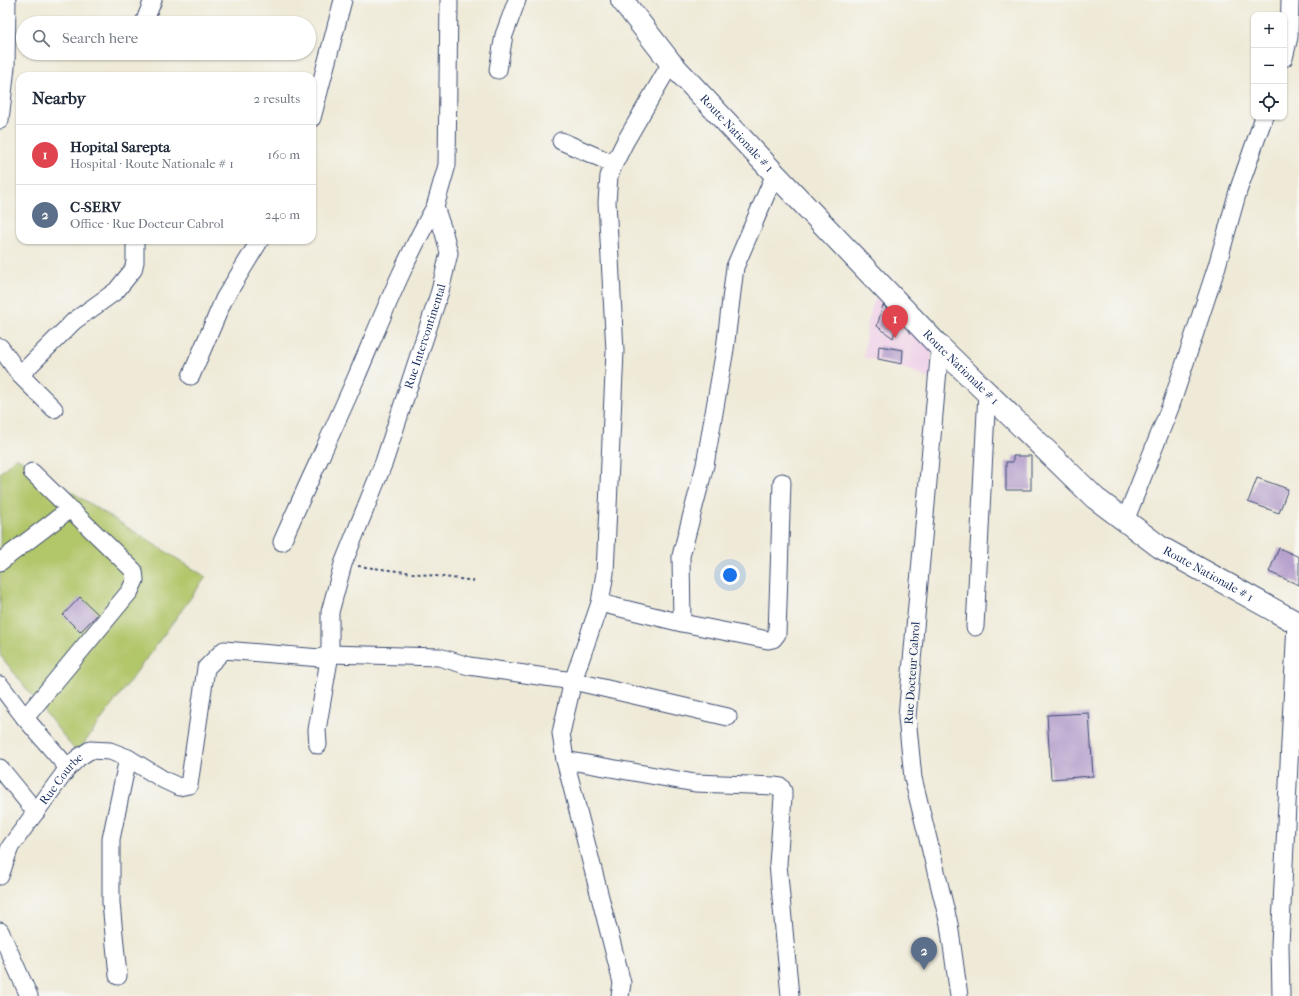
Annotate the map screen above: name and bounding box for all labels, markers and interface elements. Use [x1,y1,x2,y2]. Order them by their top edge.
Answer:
map controls [1251,12,1287,120]
button: + [1251,12,1287,48]
search box [16,16,316,60]
icon: search [30,27,52,49]
text: Search here [62,29,138,47]
button: − [1251,48,1287,84]
button: locate [1251,84,1287,120]
text: Nearby [32,88,86,108]
text: 2 results [254,91,300,106]
street label: Route Nationale # 1 [697,92,776,175]
text: Hopital Sarepta [70,138,170,156]
text: 1 [43,147,47,162]
text: 160 m [268,147,300,162]
text: Hospital · Route Nationale # 1 [70,156,234,171]
text: C-SERV [70,198,121,216]
text: 2 [42,207,48,222]
text: 240 m [265,207,300,222]
text: Office · Rue Docteur Cabrol [70,216,224,231]
street label: Rue Intercontinental [401,282,449,391]
pin: 1 [882,305,908,338]
street label: Route Nationale # 1 [920,327,1002,407]
street label: Route Nationale # 1 [1161,543,1256,604]
your location [720,565,740,585]
street label: Rue Docteur Cabrol [901,620,923,725]
street label: Rue Courbe [37,750,85,807]
pin: 2 [911,937,937,970]

